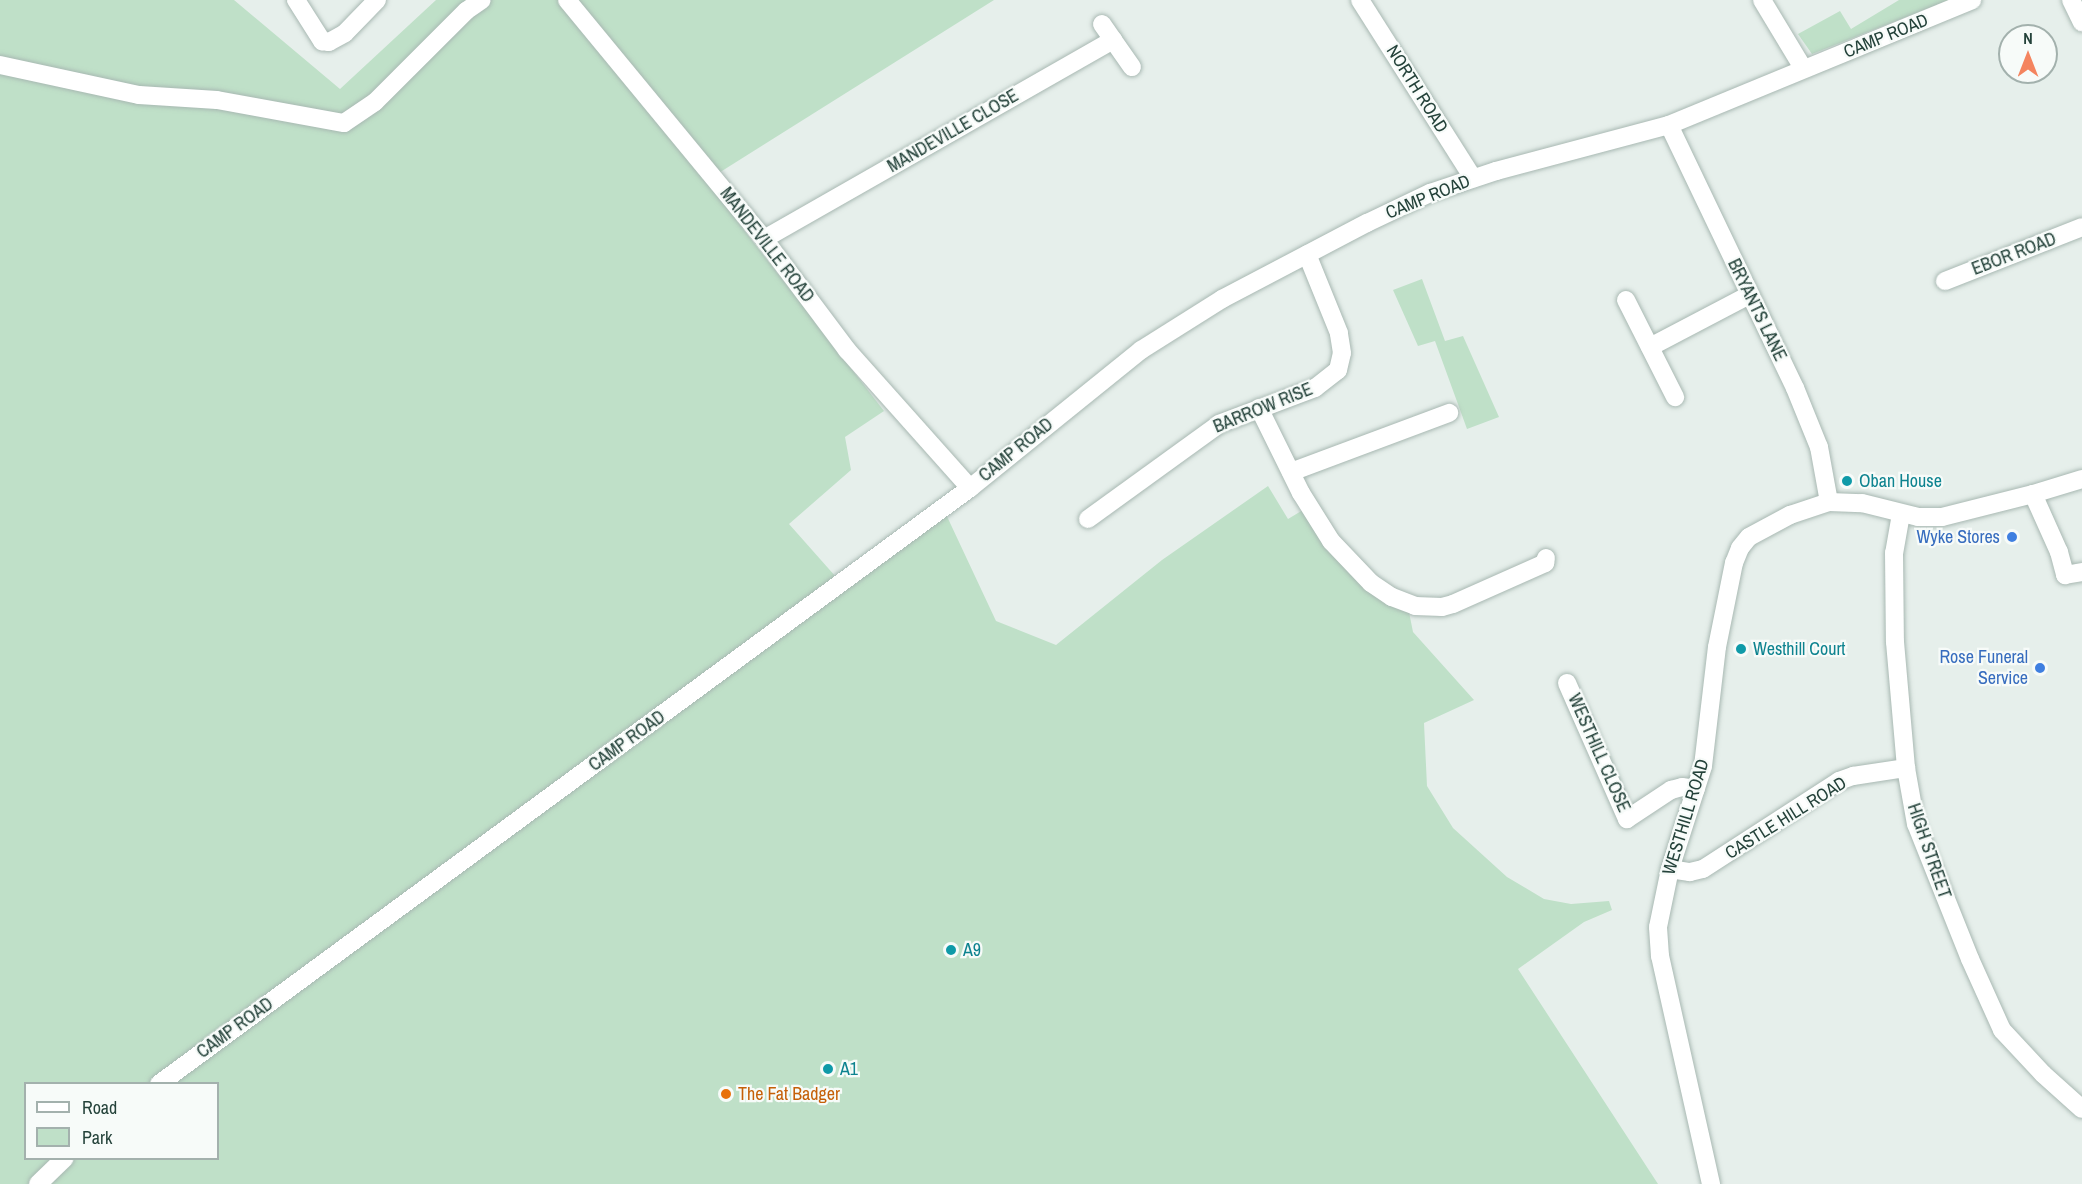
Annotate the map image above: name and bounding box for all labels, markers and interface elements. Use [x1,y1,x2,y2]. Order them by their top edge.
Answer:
street label: CAMP ROAD [1841,9,1931,63]
north arrow [1998,24,2058,84]
text: N [2023,27,2033,49]
street label: NORTH ROAD [1382,41,1452,137]
street label: MANDEVILLE CLOSE [884,85,1022,177]
street label: CAMP ROAD [1383,170,1473,224]
street label: MANDEVILLE ROAD [715,183,819,307]
street label: EBOR ROAD [1969,228,2059,280]
street label: BRYANTS LANE [1723,255,1791,365]
street label: BARROW RISE [1210,378,1316,438]
street label: CAMP ROAD [974,413,1058,487]
place label: Oban House [1859,470,1942,492]
marker: Oban House [1840,474,1854,488]
place label: Wyke Stores [1916,526,2000,548]
marker: Wyke Stores [2005,530,2019,544]
place label: Westhill Court [1753,638,1845,660]
marker: Westhill Court [1734,642,1748,656]
place label: Rose Funeral Service [1939,647,2028,690]
marker: Rose Funeral Service [2033,661,2047,675]
street label: WESTHILL CLOSE [1563,690,1635,816]
street label: CAMP ROAD [584,706,670,776]
street label: WESTHILL ROAD [1658,756,1714,878]
street label: CASTLE HILL ROAD [1721,772,1851,864]
street label: HIGH STREET [1903,801,1955,901]
place label: A9 [963,939,981,961]
marker: A9 [944,943,958,957]
street label: CAMP ROAD [192,993,278,1063]
place label: A1 [840,1058,858,1080]
marker: A1 [821,1062,835,1076]
legend [24,1082,219,1160]
place label: The Fat Badger [738,1083,840,1105]
marker: The Fat Badger [719,1087,733,1101]
text: Road [82,1095,117,1120]
text: Park [82,1125,112,1150]

